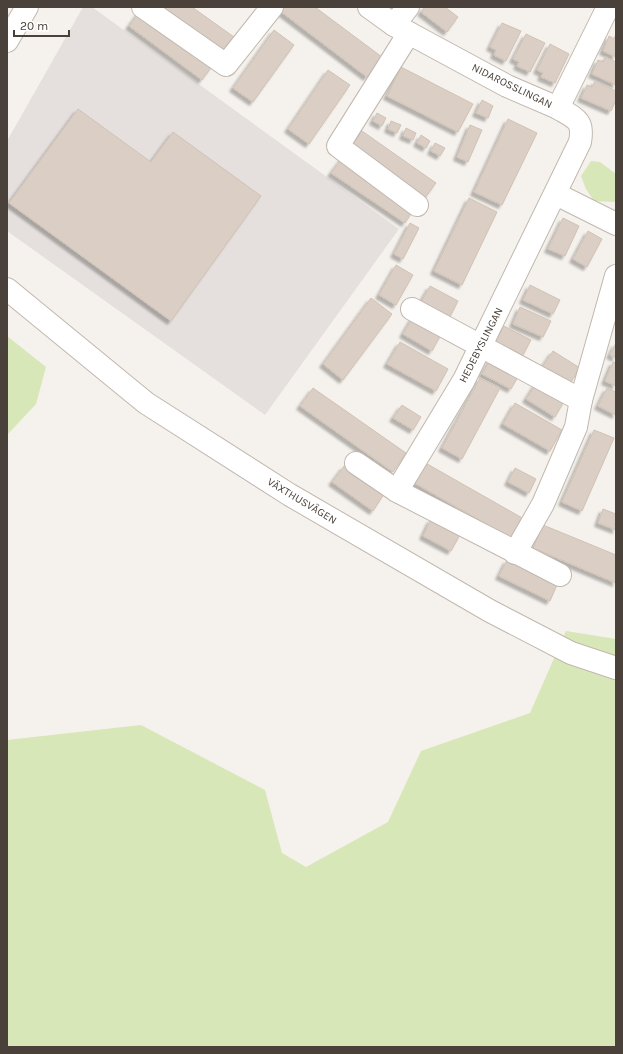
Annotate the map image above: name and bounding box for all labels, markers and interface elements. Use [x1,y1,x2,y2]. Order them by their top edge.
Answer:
scale bar [14,12,69,38]
text: 20 m [20,19,48,33]
street label: NIDAROSSLINGAN [470,61,554,111]
street label: HEDEBYSLINGAN [456,305,506,385]
street label: VÄXTHUSVÄGEN [265,474,340,527]

